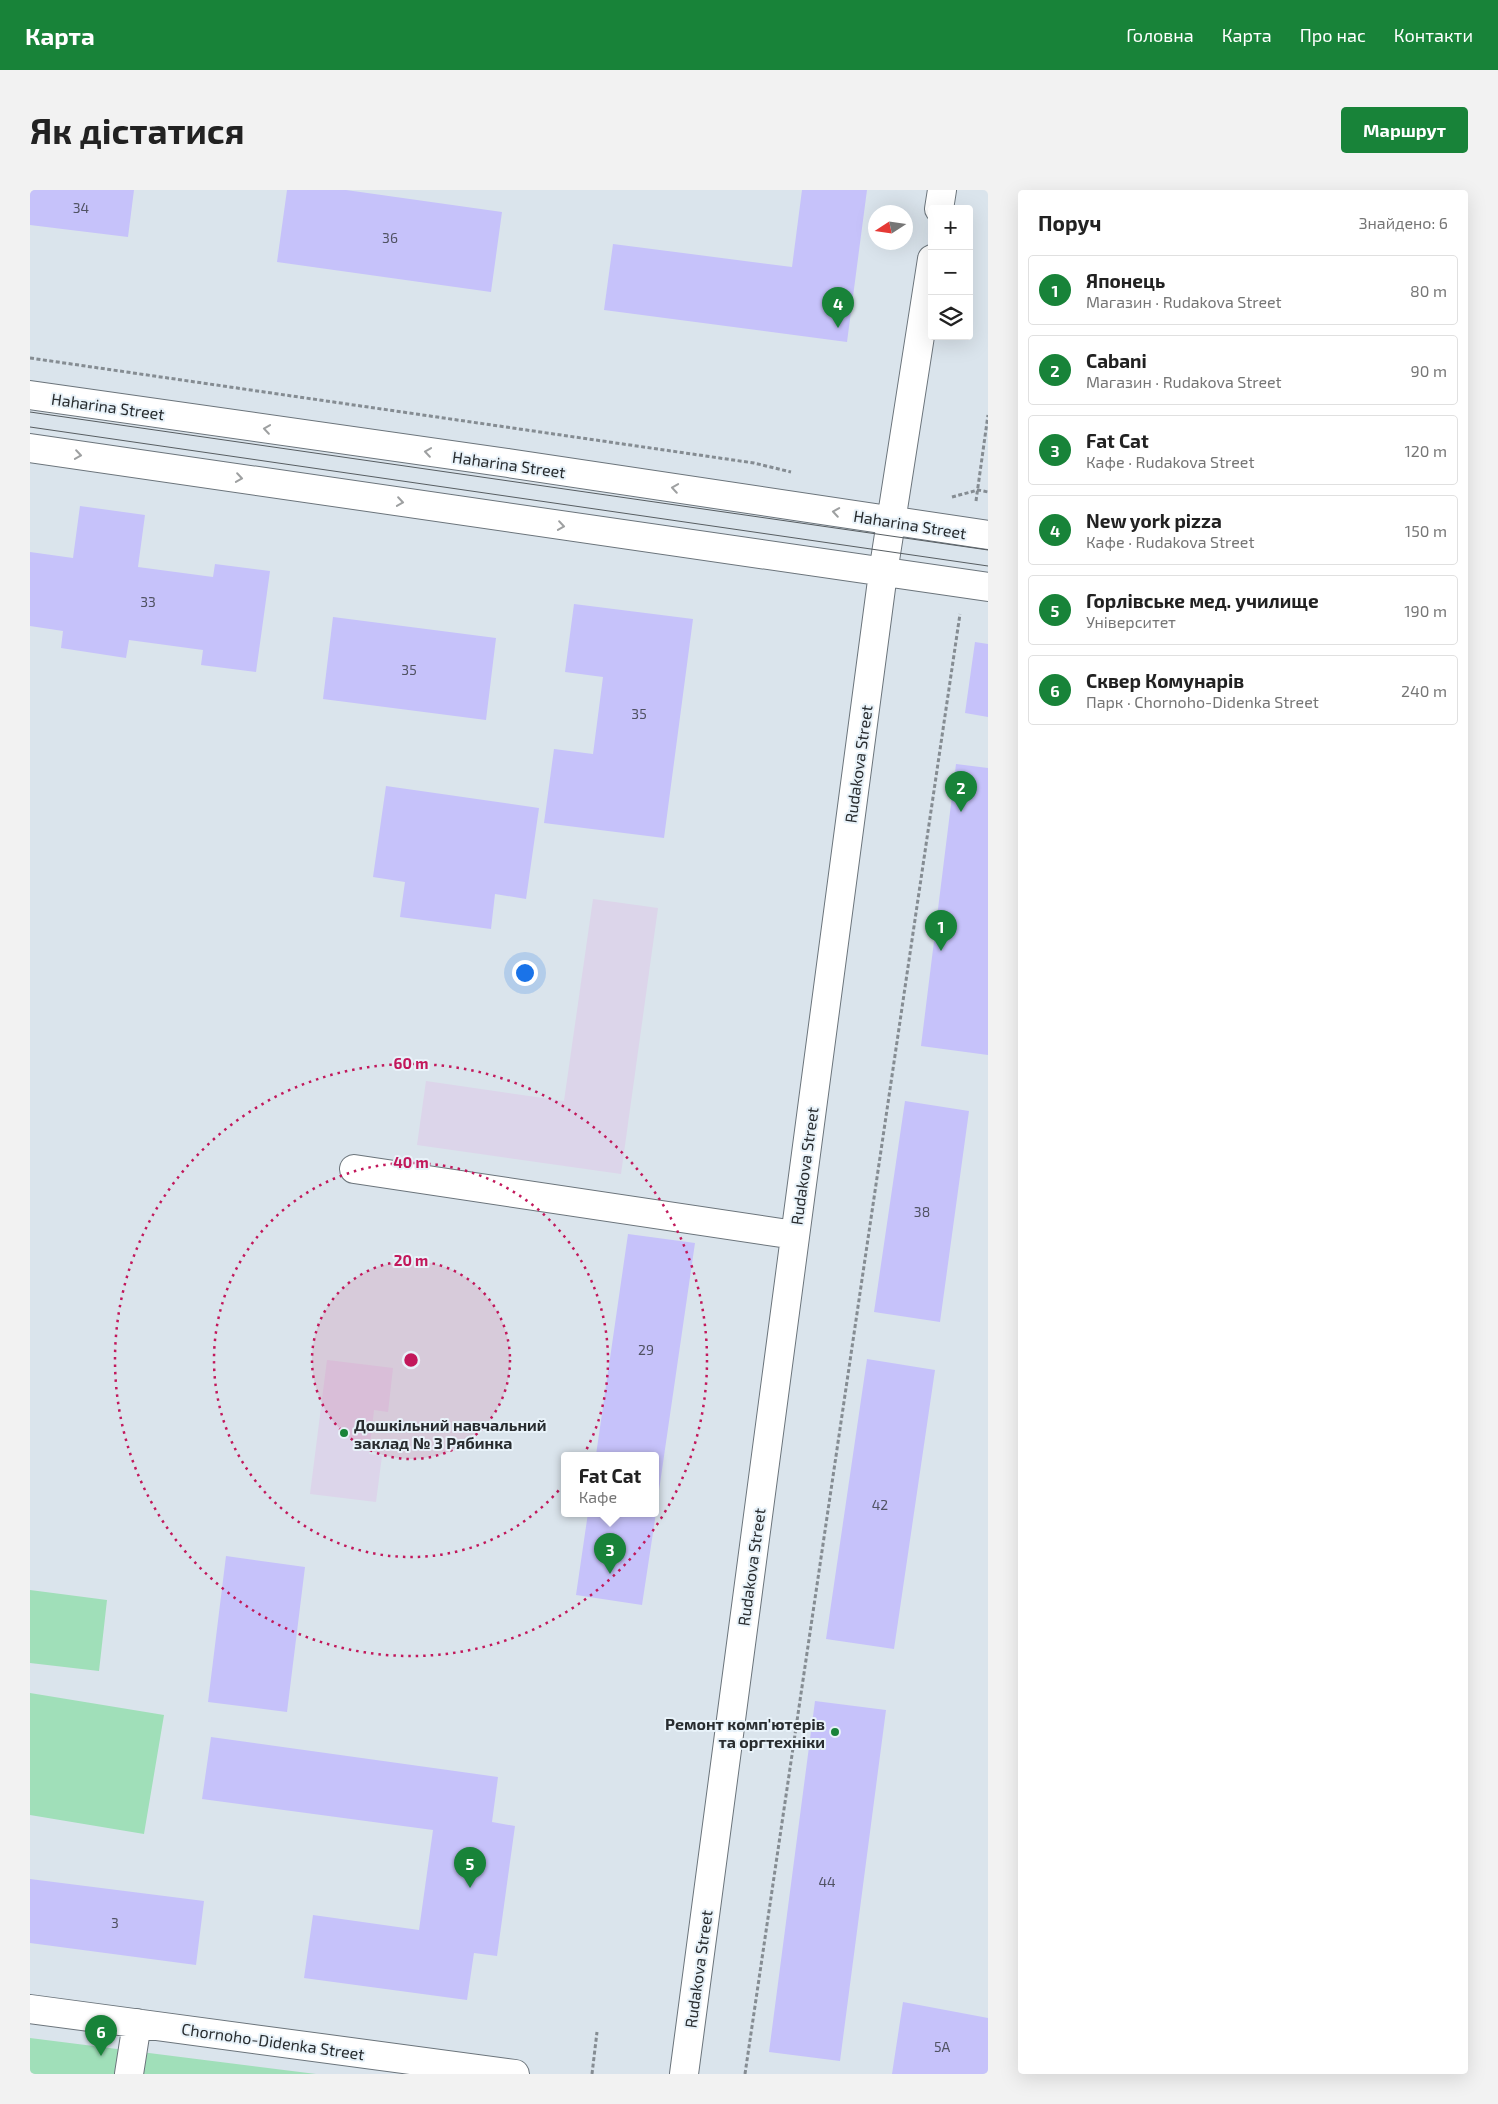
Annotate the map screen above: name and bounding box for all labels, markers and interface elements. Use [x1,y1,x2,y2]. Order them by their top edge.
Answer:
text: Карта [25,21,95,50]
text: Головна [1126,24,1194,46]
text: Карта [1222,24,1272,46]
text: Про нас [1300,24,1366,46]
text: Контакти [1394,24,1473,46]
button: Маршрут [1341,107,1468,153]
text: Як дістатися [30,109,244,151]
house number: 34 [73,199,89,216]
north arrow [868,205,913,250]
map controls [928,205,973,340]
button: + [928,205,973,250]
text: Поруч [1038,210,1101,235]
text: Знайдено: 6 [1359,213,1448,232]
house number: 36 [382,229,398,246]
button: − [928,250,973,295]
text: Японець [1086,269,1165,292]
text: 1 [1052,281,1058,300]
text: 80 m [1410,281,1447,300]
pin: 4 [822,287,854,328]
text: Магазин · Rudakova Street [1086,292,1282,311]
button: layers [928,295,973,340]
text: Cabani [1086,349,1147,372]
text: 2 [1050,361,1060,380]
text: 90 m [1411,361,1447,380]
text: Магазин · Rudakova Street [1086,372,1282,391]
street label: Haharina Street [50,389,166,423]
one-way arrow [263,424,271,435]
text: Fat Cat [1086,429,1149,452]
text: 3 [1050,441,1060,460]
text: 120 m [1404,441,1447,460]
one-way arrow [424,447,432,458]
street label: Haharina Street [451,447,567,481]
one-way arrow [74,449,83,459]
text: Кафе · Rudakova Street [1086,452,1255,471]
one-way arrow [235,473,243,483]
one-way arrow [671,484,680,494]
one-way arrow [396,496,404,507]
street label: Haharina Street [852,506,968,542]
one-way arrow [832,508,840,518]
text: New york pizza [1086,509,1222,532]
one-way arrow [556,520,565,530]
text: 4 [1050,521,1060,540]
text: 150 m [1405,521,1447,540]
text: Кафе · Rudakova Street [1086,532,1255,551]
text: Горлівське мед. училище [1086,589,1319,612]
house number: 33 [140,593,156,610]
text: 5 [1051,601,1059,620]
text: 190 m [1404,601,1447,620]
text: Університет [1086,612,1176,631]
house number: 35 [401,661,417,678]
text: Сквер Комунарів [1086,669,1244,692]
text: 6 [1050,681,1060,700]
text: 240 m [1401,681,1447,700]
text: Парк · Chornoho-Didenka Street [1086,692,1319,711]
street label: Rudakova Street [840,704,876,824]
house number: 35 [631,705,647,722]
pin: 2 [945,771,977,812]
pin: 1 [925,910,957,951]
your location [512,960,538,986]
text: 60 m [394,1054,428,1072]
street label: Rudakova Street [786,1106,822,1226]
text: 40 m [393,1153,429,1171]
house number: 38 [914,1203,930,1220]
text: 20 m [394,1251,428,1269]
house number: 29 [638,1341,654,1358]
centre of rings [402,1351,420,1369]
place label: Дошкільний навчальний заклад № 3 Рябинка [354,1415,547,1452]
marker: Дошкільний навчальний заклад № 3 Рябинка [338,1427,350,1439]
popup [561,1452,659,1517]
text: Fat Cat [579,1464,641,1487]
text: Кафе [579,1487,617,1506]
house number: 42 [872,1496,888,1513]
street label: Rudakova Street [733,1507,769,1627]
pin: 3 [594,1533,626,1574]
place label: Ремонт комп'ютерів та оргтехніки [665,1714,825,1751]
marker: Ремонт комп'ютерів та оргтехніки [829,1726,841,1738]
pin: 5 [454,1847,486,1888]
house number: 44 [818,1873,836,1890]
street label: Rudakova Street [680,1909,716,2029]
house number: 3 [111,1914,119,1931]
pin: 6 [85,2015,117,2056]
street label: Chornoho-Didenka Street [180,2019,366,2063]
house number: 5А [934,2038,950,2055]

